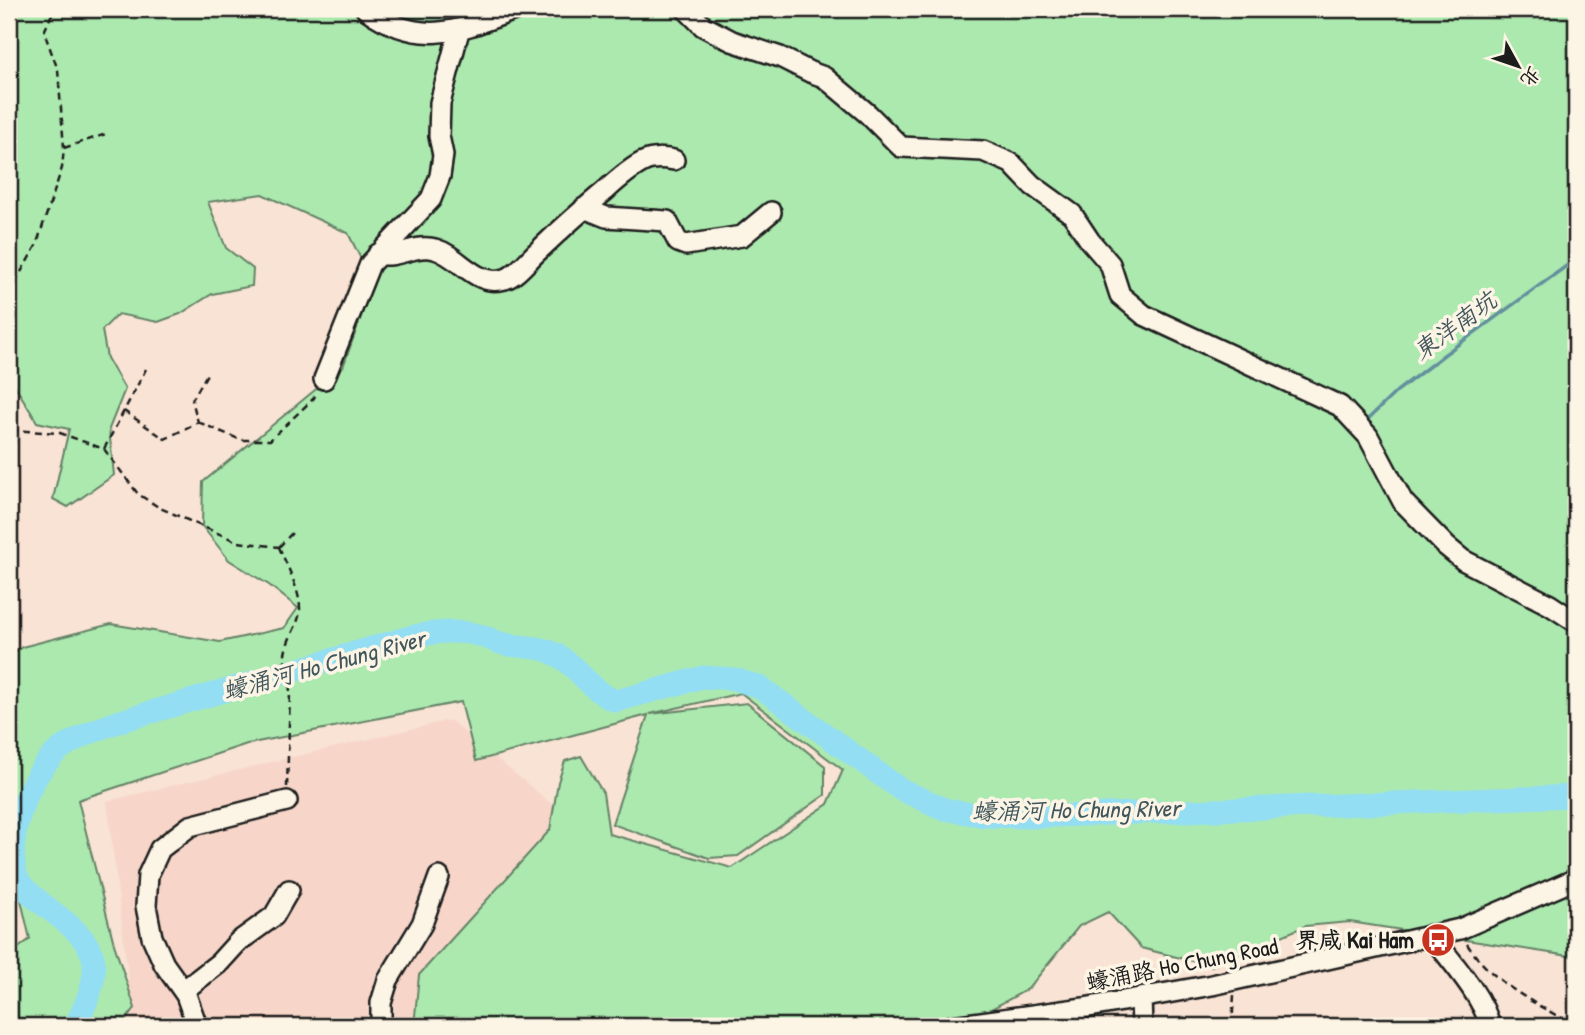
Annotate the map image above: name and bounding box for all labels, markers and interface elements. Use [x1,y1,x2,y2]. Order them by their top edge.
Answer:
north arrow [1484,32,1554,102]
text: 北 [1515,61,1547,93]
water label: 東洋南坑 [1406,282,1505,366]
water label: 蠔涌河 Ho Chung River [219,621,431,707]
water label: 蠔涌河 Ho Chung River [971,791,1183,828]
bus stop icon: 界咸 Kai Ham [1419,921,1457,959]
place label: 界咸 Kai Ham [1296,924,1414,955]
street label: 蠔涌路 Ho Chung Road [1083,930,1280,997]

